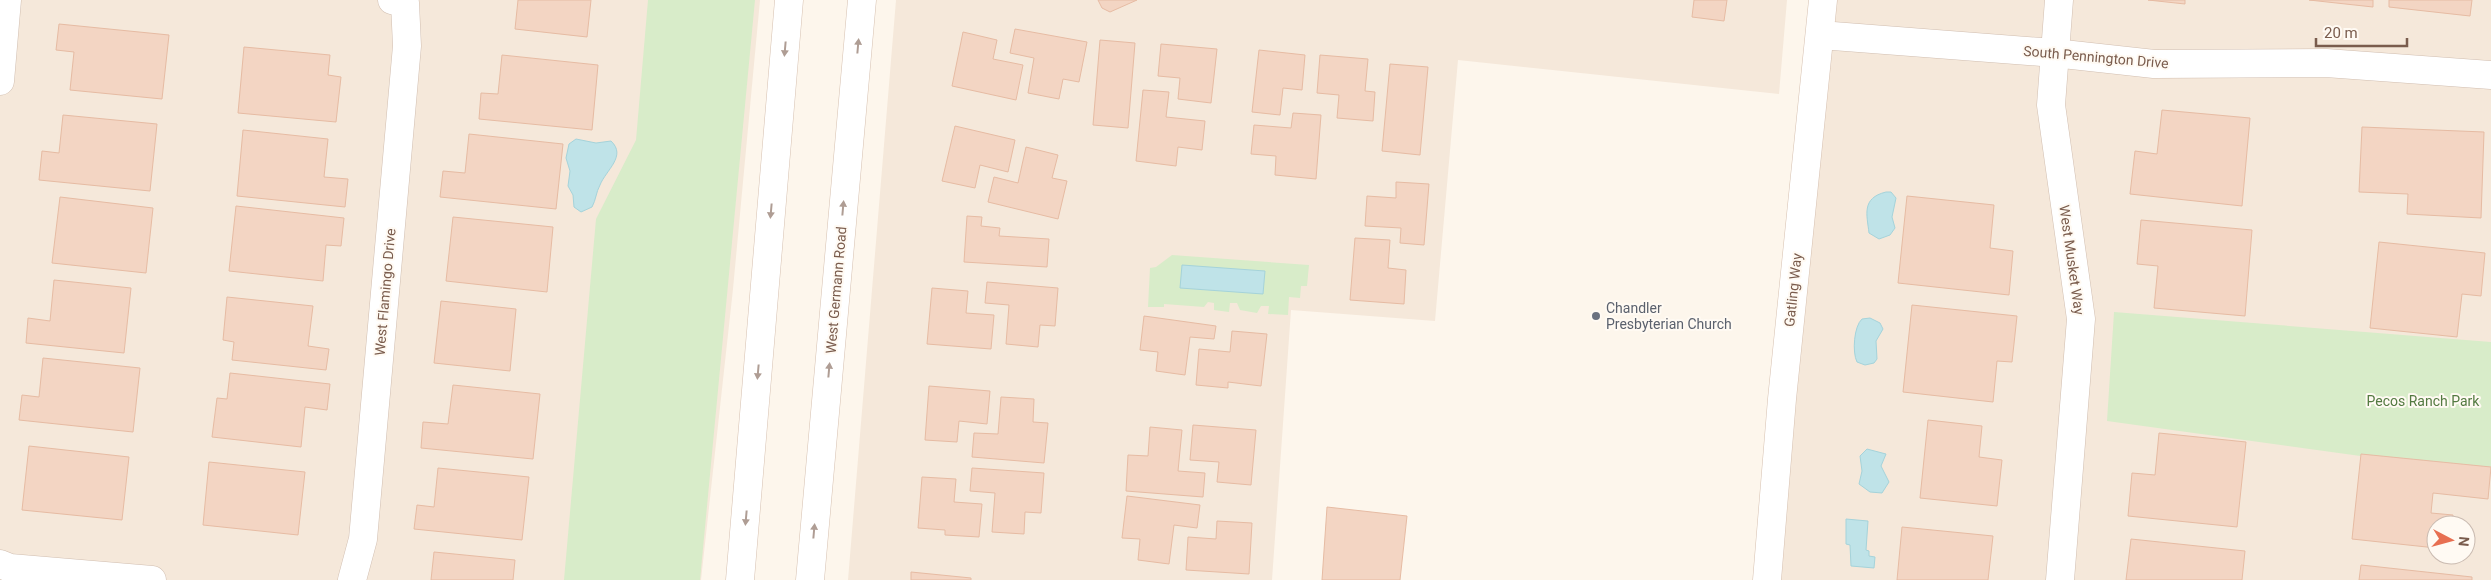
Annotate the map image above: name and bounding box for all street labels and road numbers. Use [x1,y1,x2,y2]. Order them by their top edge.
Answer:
street label: South Pennington Drive [2023,43,2169,71]
street label: West Musket Way [2056,204,2088,316]
street label: West Germann Road [822,226,850,354]
street label: West Flamingo Drive [371,228,399,356]
street label: Gatling Way [1781,252,1805,328]

